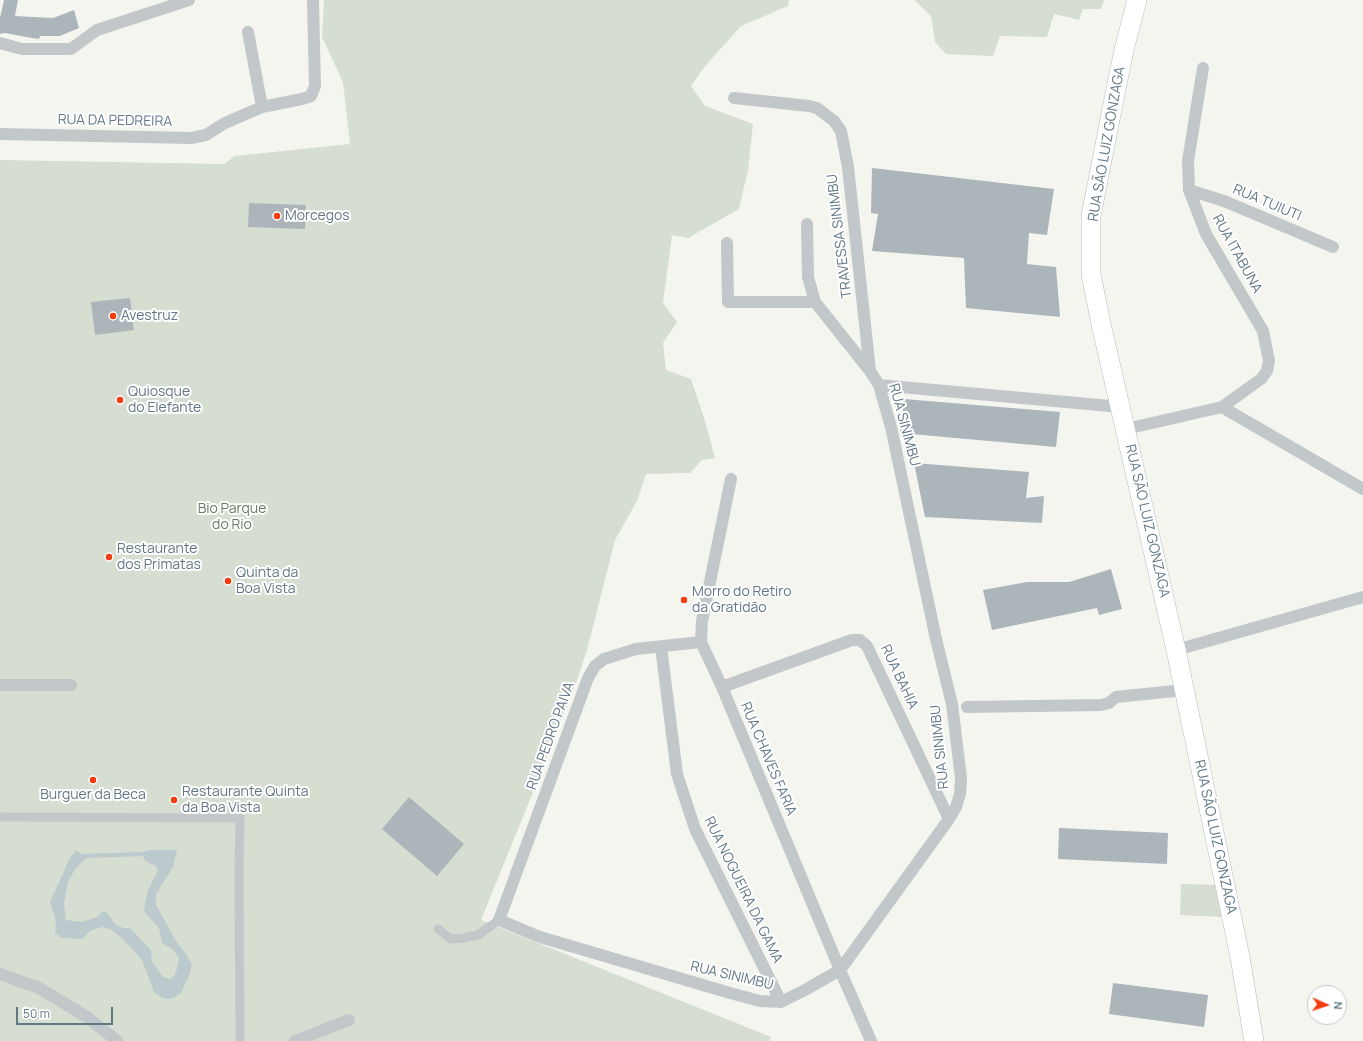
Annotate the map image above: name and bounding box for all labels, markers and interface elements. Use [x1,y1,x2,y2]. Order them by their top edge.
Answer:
street label: RUA SÃO LUIZ GONZAGA [1085,65,1129,223]
street label: RUA DA PEDREIRA [58,112,172,130]
street label: TRAVESSA SINIMBU [824,173,856,299]
street label: RUA TUIUTI [1230,181,1304,225]
place label: Morcegos [285,208,350,224]
marker: Morcegos [272,211,282,221]
street label: RUA ITABUNA [1209,212,1265,296]
place label: Avestruz [121,308,178,324]
marker: Avestruz [108,311,118,321]
street label: RUA SINIMBU [885,382,923,468]
place label: Quiosque do Elefante [128,384,201,416]
marker: Quiosque do Elefante [115,395,125,405]
street label: RUA SÃO LUIZ GONZAGA [1121,443,1173,599]
park label: Bio Parque do Rio [198,501,266,534]
place label: Restaurante dos Primatas [117,541,201,574]
marker: Restaurante dos Primatas [104,552,114,562]
place label: Quinta da Boa Vista [236,565,298,598]
marker: Quinta da Boa Vista [223,576,233,586]
place label: Morro do Retiro da Gratidão [692,584,792,616]
marker: Morro do Retiro da Gratidão [679,595,689,605]
street label: RUA BAHIA [877,642,921,712]
street label: RUA PEDRO PAIVA [524,680,578,792]
street label: RUA CHAVES FARIA [737,700,799,818]
street label: RUA SINIMBU [927,704,953,790]
street label: RUA SÃO LUIZ GONZAGA [1190,759,1240,915]
marker: Burguer da Beca [88,775,98,785]
place label: Restaurante Quinta da Boa Vista [182,784,309,816]
place label: Burguer da Beca [40,787,146,803]
marker: Restaurante Quinta da Boa Vista [169,795,179,805]
street label: RUA NOGUEIRA DA GAMA [700,814,786,966]
street label: RUA SINIMBU [689,958,775,994]
north arrow [1307,985,1347,1025]
scale bar [18,999,115,1025]
text: N [1331,1001,1346,1010]
text: 50 m [23,1005,50,1022]

